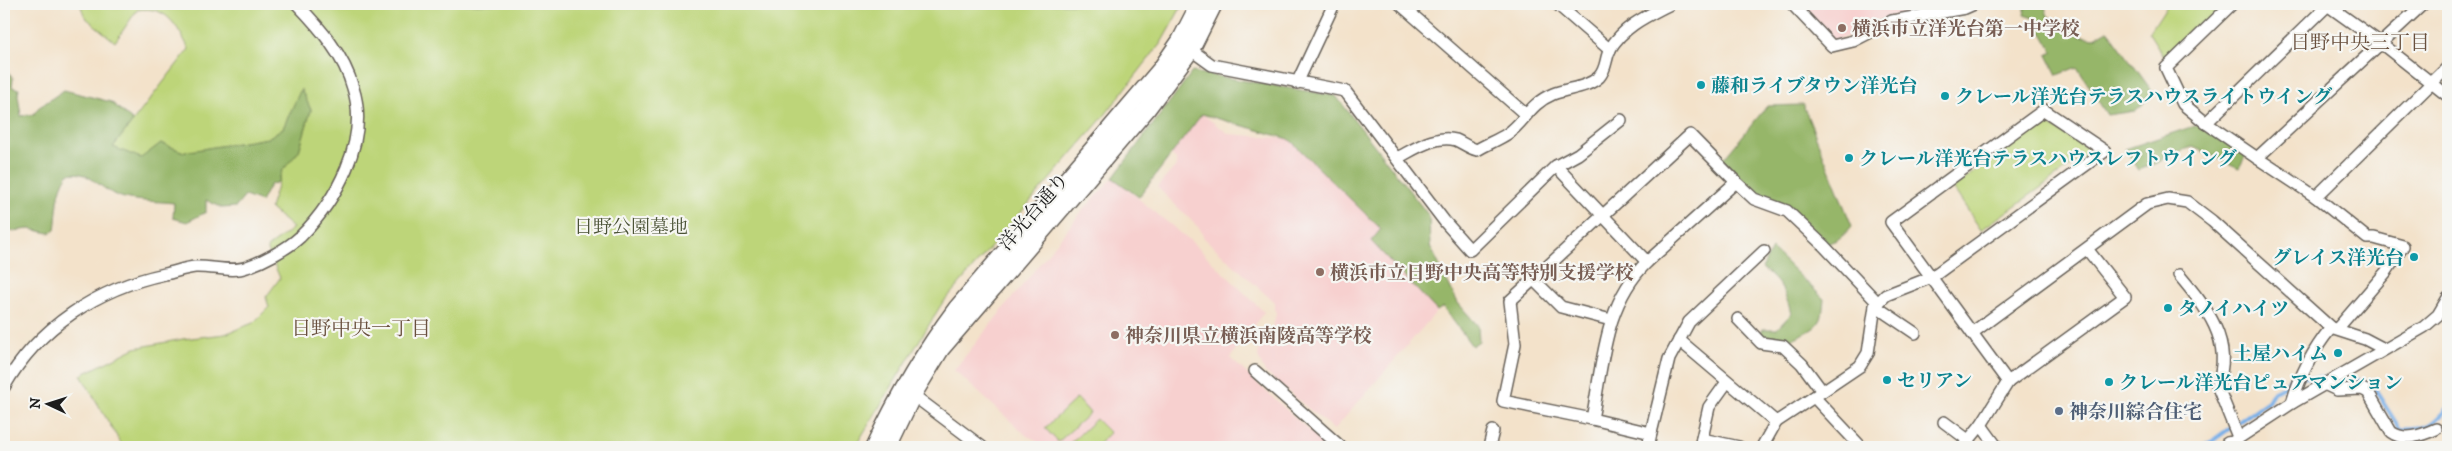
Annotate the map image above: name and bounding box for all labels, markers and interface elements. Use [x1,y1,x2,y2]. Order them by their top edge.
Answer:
place label: 横浜市立洋光台第一中学校 [1852,18,2080,41]
marker: 横浜市立洋光台第一中学校 [1836,22,1848,34]
district label: 日野中央三丁目 [2290,31,2430,56]
place label: 藤和ライブタウン洋光台 [1711,75,1918,98]
marker: 藤和ライブタウン洋光台 [1695,79,1707,91]
place label: クレール洋光台テラスハウスライトウイング [1955,86,2333,109]
marker: クレール洋光台テラスハウスライトウイング [1939,90,1951,102]
place label: クレール洋光台テラスハウスレフトウイング [1859,148,2238,171]
marker: クレール洋光台テラスハウスレフトウイング [1843,152,1855,164]
street label: 洋光台通り [994,169,1074,255]
park label: 日野公園墓地 [574,216,688,239]
place label: グレイス洋光台 [2272,247,2404,270]
marker: グレイス洋光台 [2408,251,2420,263]
place label: 横浜市立日野中央高等特別支援学校 [1330,262,1634,285]
marker: 横浜市立日野中央高等特別支援学校 [1314,266,1326,278]
place label: タノイハイツ [2178,298,2289,321]
marker: タノイハイツ [2162,302,2174,314]
district label: 日野中央一丁目 [291,317,431,342]
place label: 神奈川県立横浜南陵高等学校 [1125,325,1372,348]
marker: 神奈川県立横浜南陵高等学校 [1109,329,1121,341]
place label: 土屋ハイム [2233,343,2328,366]
marker: 土屋ハイム [2332,347,2344,359]
place label: セリアン [1897,370,1972,393]
place label: クレール洋光台ピュアマンション [2119,372,2403,395]
marker: セリアン [1881,374,1893,386]
marker: クレール洋光台ピュアマンション [2103,376,2115,388]
north arrow [22,378,72,428]
text: N [27,396,45,410]
place label: 神奈川綜合住宅 [2069,401,2202,424]
marker: 神奈川綜合住宅 [2053,405,2065,417]

